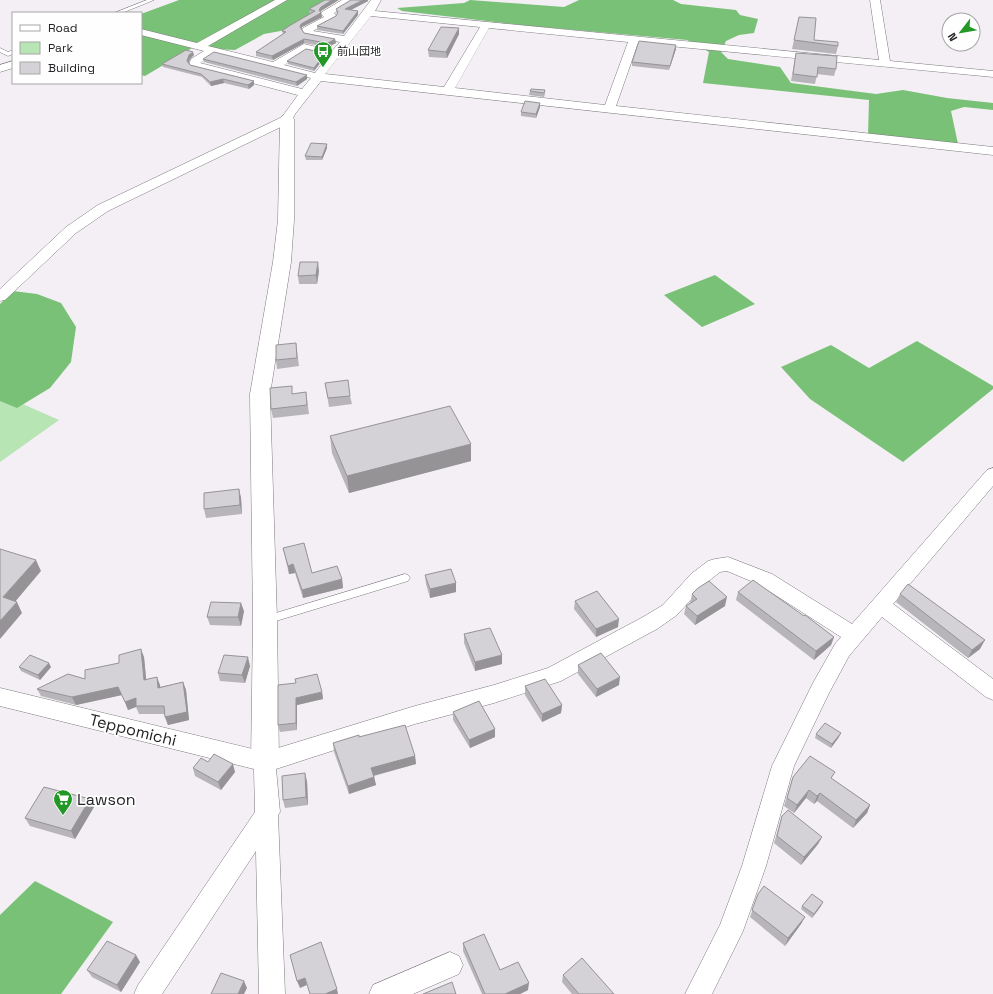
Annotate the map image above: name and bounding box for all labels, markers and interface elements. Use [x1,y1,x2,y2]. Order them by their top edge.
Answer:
legend [12,12,142,84]
north arrow [941,12,981,52]
text: Road [48,20,77,36]
text: N [945,30,960,44]
text: Park [48,40,73,56]
bus stop icon: 前山団地 [312,40,334,68]
place label: 前山団地 [337,44,381,58]
text: Building [48,60,95,76]
street label: Teppomichi [87,709,179,751]
supermarket icon: Lawson [52,788,74,816]
place label: Lawson [77,789,136,810]

